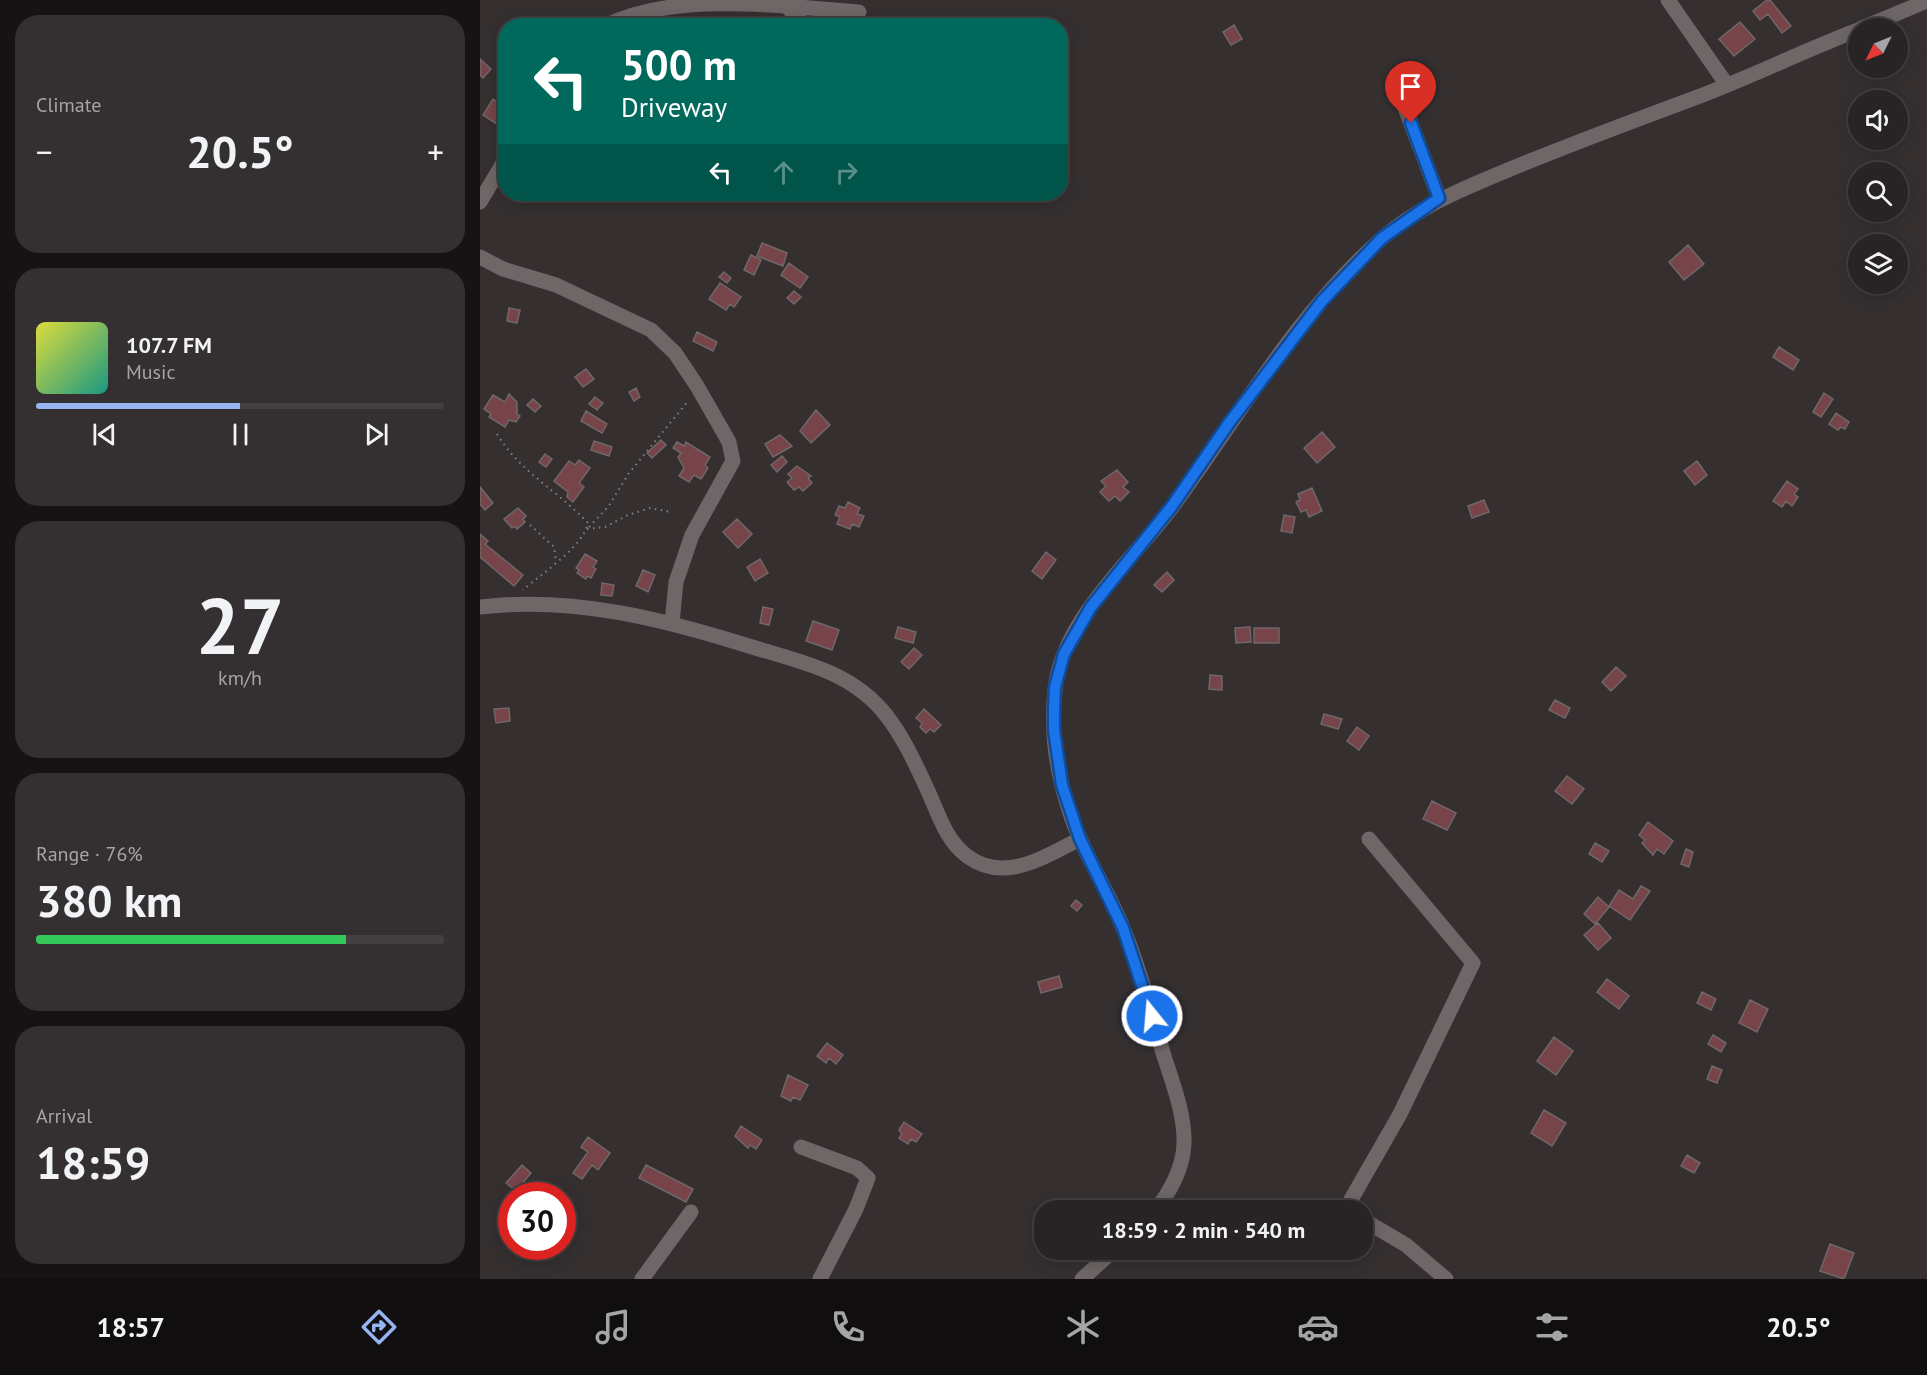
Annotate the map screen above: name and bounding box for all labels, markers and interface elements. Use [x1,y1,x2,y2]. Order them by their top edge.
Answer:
north arrow [1848,18,1908,78]
map controls [1848,18,1908,294]
text: 500 m [621,37,737,92]
icon: left [522,42,600,120]
pin [1385,61,1436,123]
icon: arrive [1394,70,1427,103]
text: Driveway [621,90,727,124]
button: sound [1848,90,1908,150]
text: Climate [36,92,102,118]
text: 20.5° [186,122,294,180]
text: − [36,130,53,173]
text: + [427,130,444,173]
icon: left [704,156,737,189]
icon: ahead [767,156,800,189]
icon: right [830,156,863,189]
button: search [1848,162,1908,222]
button: layers [1848,234,1908,294]
text: 107.7 FM [126,331,212,359]
text: Music [126,359,175,385]
icon: previous [88,418,121,451]
icon: pause [224,418,257,451]
icon: next [360,418,393,451]
text: 27 [196,575,284,676]
text: km/h [218,665,262,691]
text: Range · 76% [36,841,143,867]
text: 380 km [36,871,182,929]
position arrow [1120,984,1184,1048]
text: Arrival [36,1103,92,1129]
text: 18:59 [36,1133,150,1191]
speed limit sign: 30 [498,1182,576,1260]
text: 18:59 · 2 min · 540 m [1102,1216,1305,1244]
icon: directions [358,1306,400,1348]
icon: music [592,1306,634,1348]
icon: phone [827,1306,869,1348]
icon: climate [1062,1306,1104,1348]
icon: car [1297,1306,1339,1348]
icon: filters [1531,1306,1573,1348]
text: 18:57 [96,1310,165,1344]
text: 20.5° [1766,1310,1831,1344]

